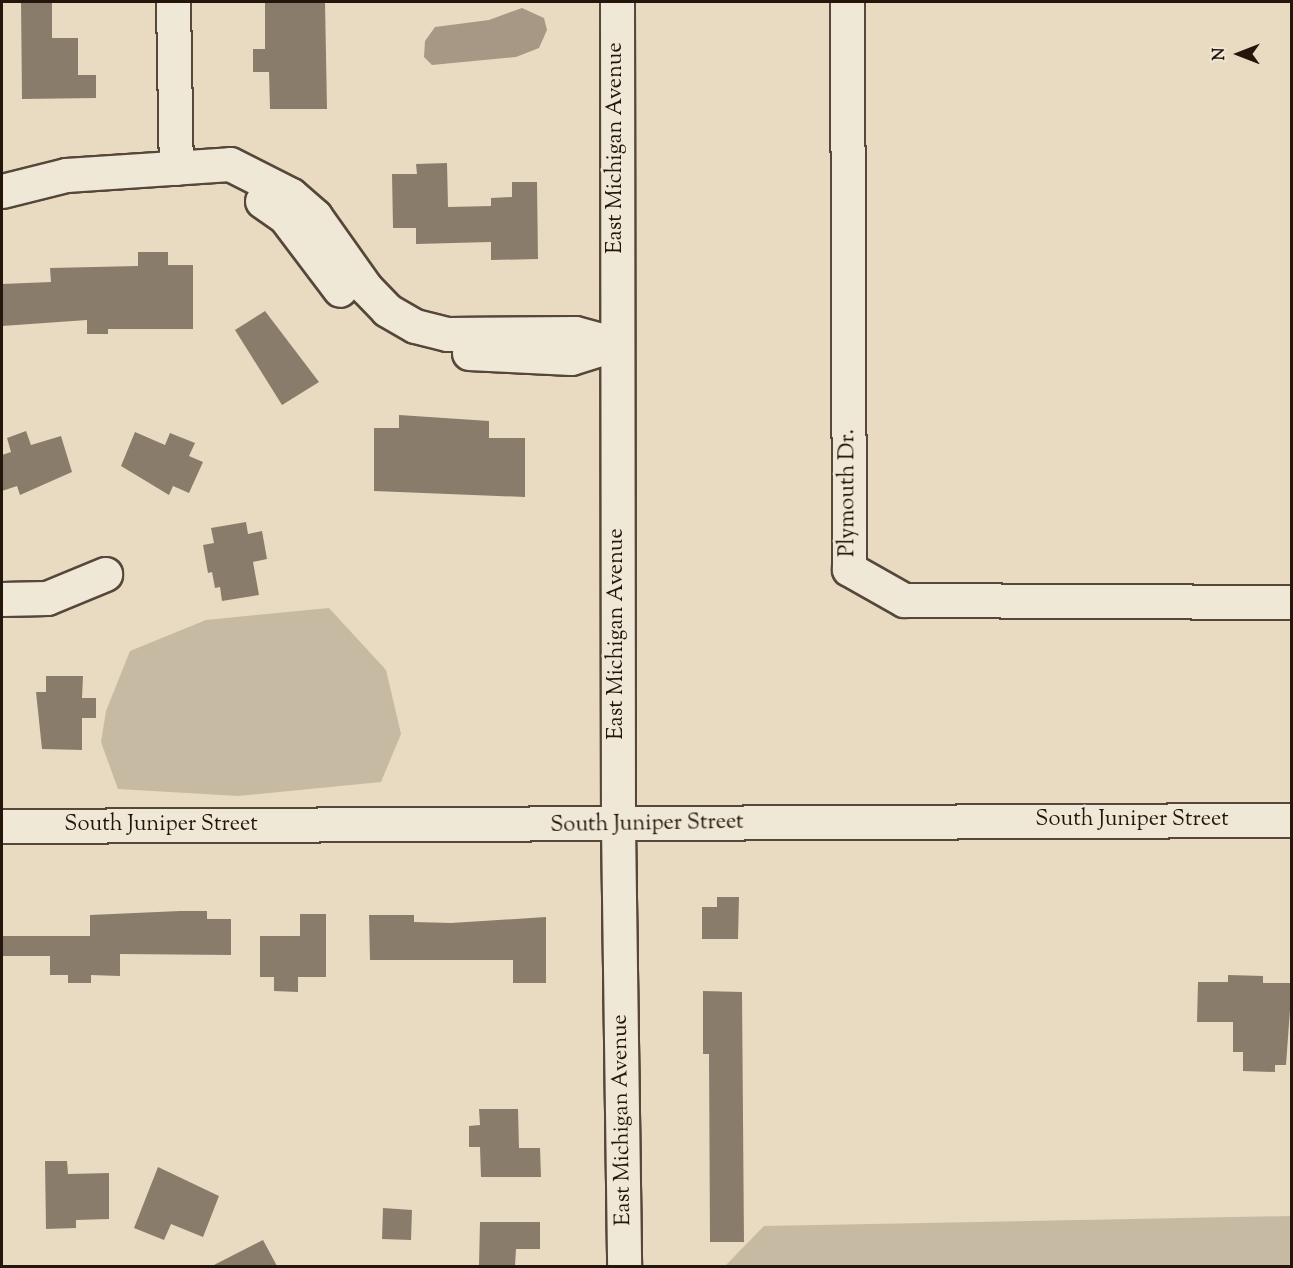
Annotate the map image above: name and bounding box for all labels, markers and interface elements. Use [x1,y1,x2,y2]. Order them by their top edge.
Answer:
north arrow [1209,24,1269,84]
street label: East Michigan Avenue [604,42,630,254]
text: N [1209,48,1232,60]
street label: Plymouth Dr. [836,429,862,557]
street label: East Michigan Avenue [605,528,631,740]
street label: South Juniper Street [1035,808,1229,834]
street label: South Juniper Street [550,810,744,840]
street label: South Juniper Street [64,813,258,839]
street label: East Michigan Avenue [608,1014,638,1226]

